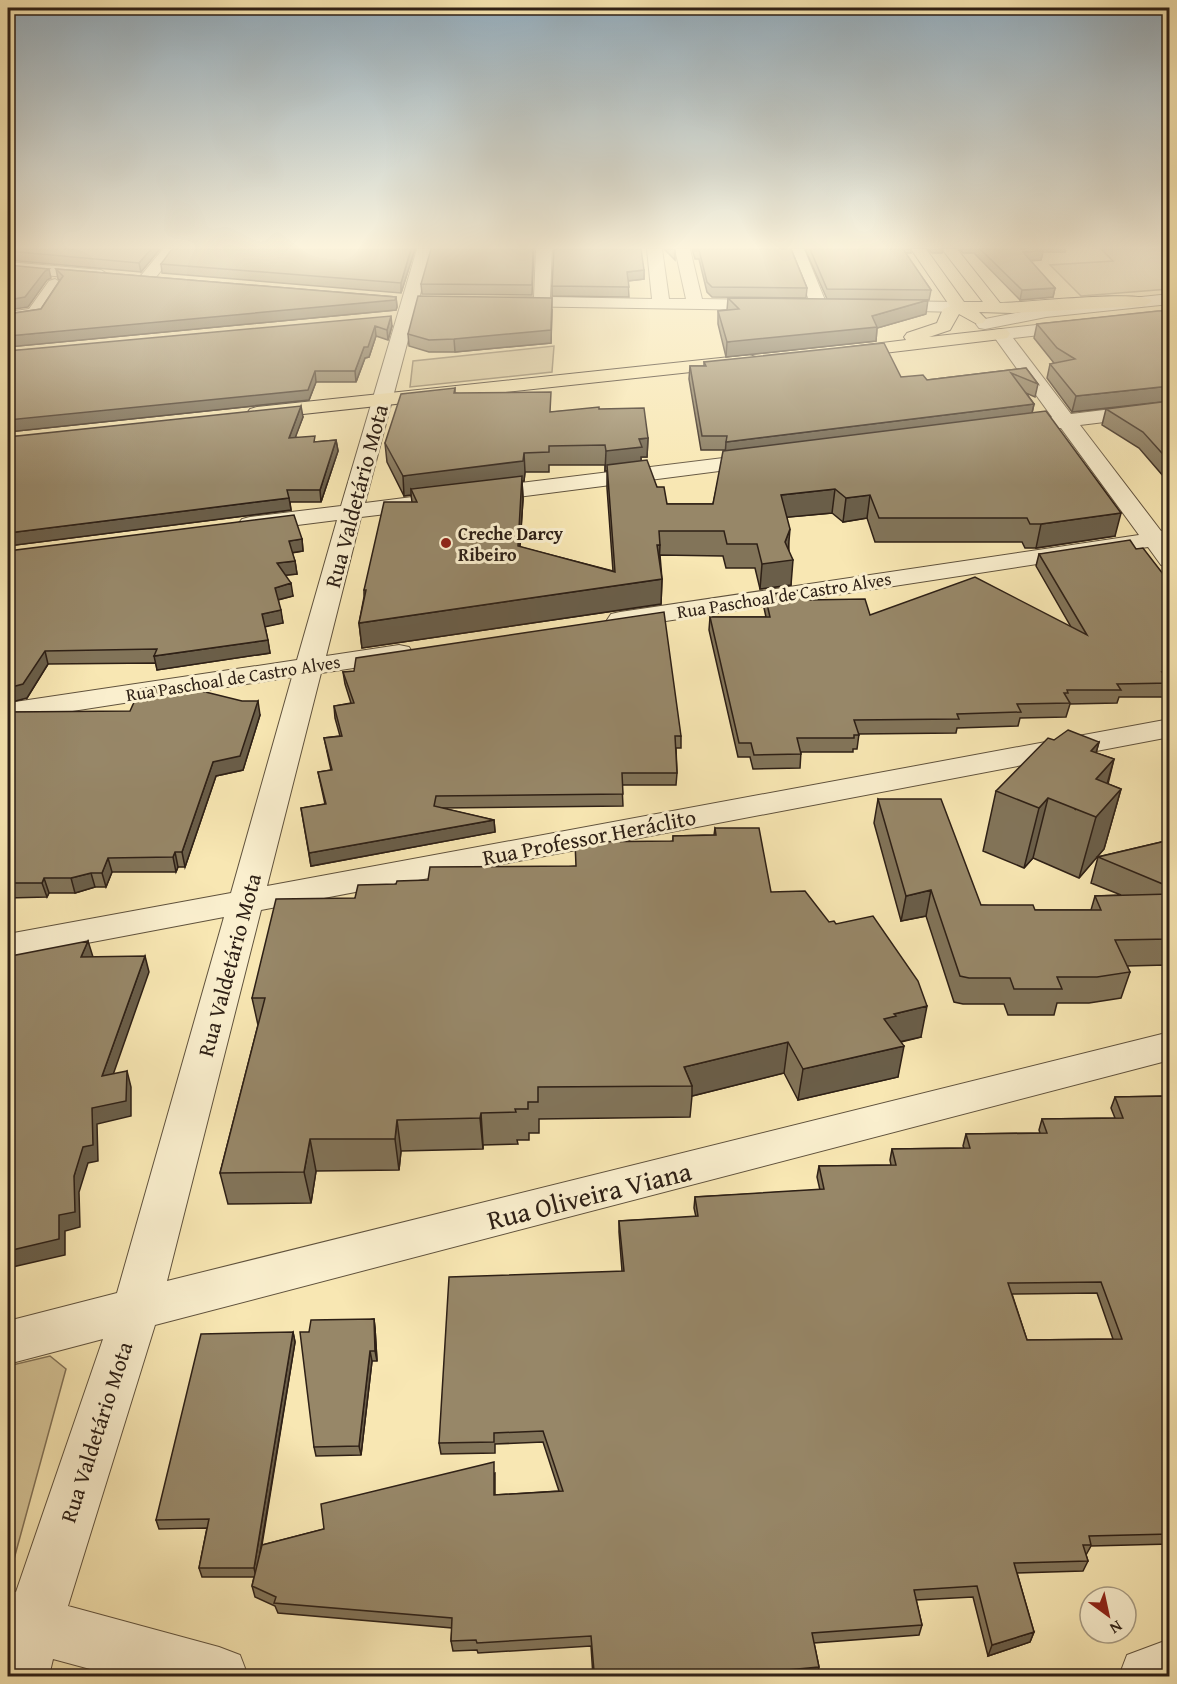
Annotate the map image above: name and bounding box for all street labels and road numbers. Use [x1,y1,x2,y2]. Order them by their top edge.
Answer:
street label: Rua Valdetário Mota [316,400,396,591]
street label: Rua Paschoal de Castro Alves [675,565,893,625]
street label: Rua Paschoal de Castro Alves [124,648,342,708]
street label: Rua Professor Heráclito [480,801,698,873]
street label: Rua Valdetário Mota [189,869,269,1060]
street label: Rua Oliveira Viana [483,1150,695,1240]
street label: Rua Valdetário Mota [52,1337,141,1527]

